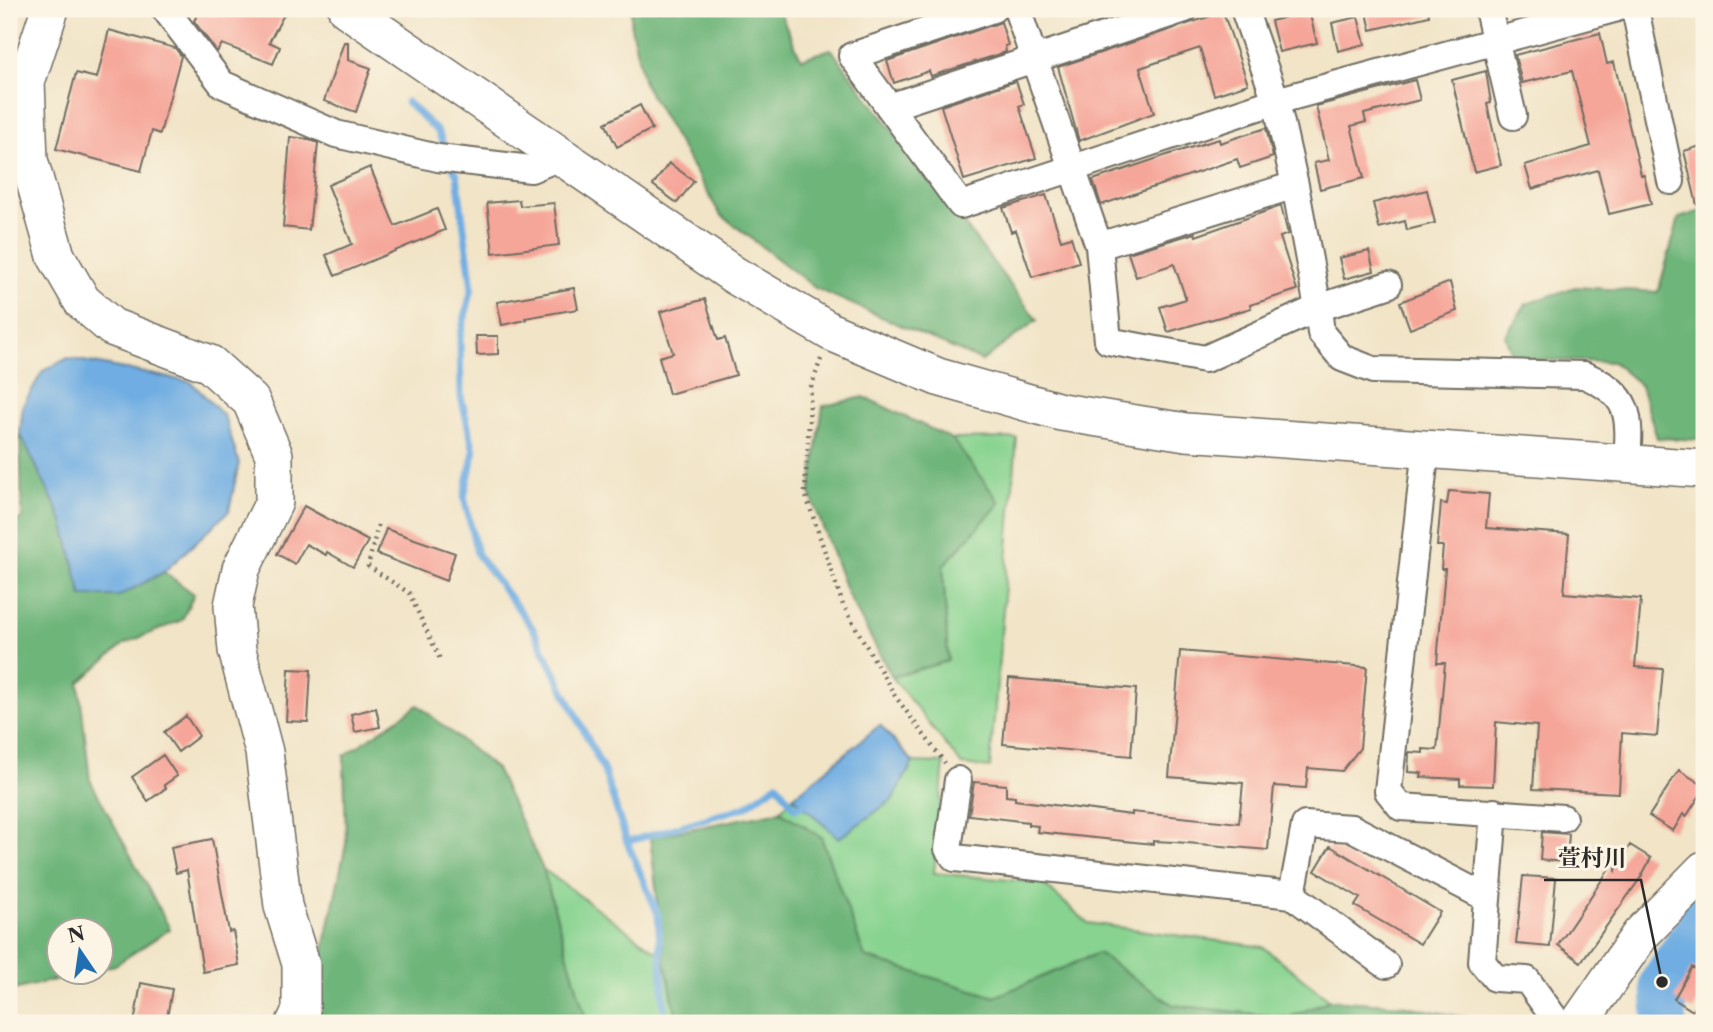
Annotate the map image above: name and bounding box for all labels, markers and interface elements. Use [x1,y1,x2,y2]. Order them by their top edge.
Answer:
callout: 萱村川 [1544,836,1641,880]
text: 萱村川 [1558,844,1627,872]
north arrow [46,916,116,986]
text: N [66,922,87,948]

